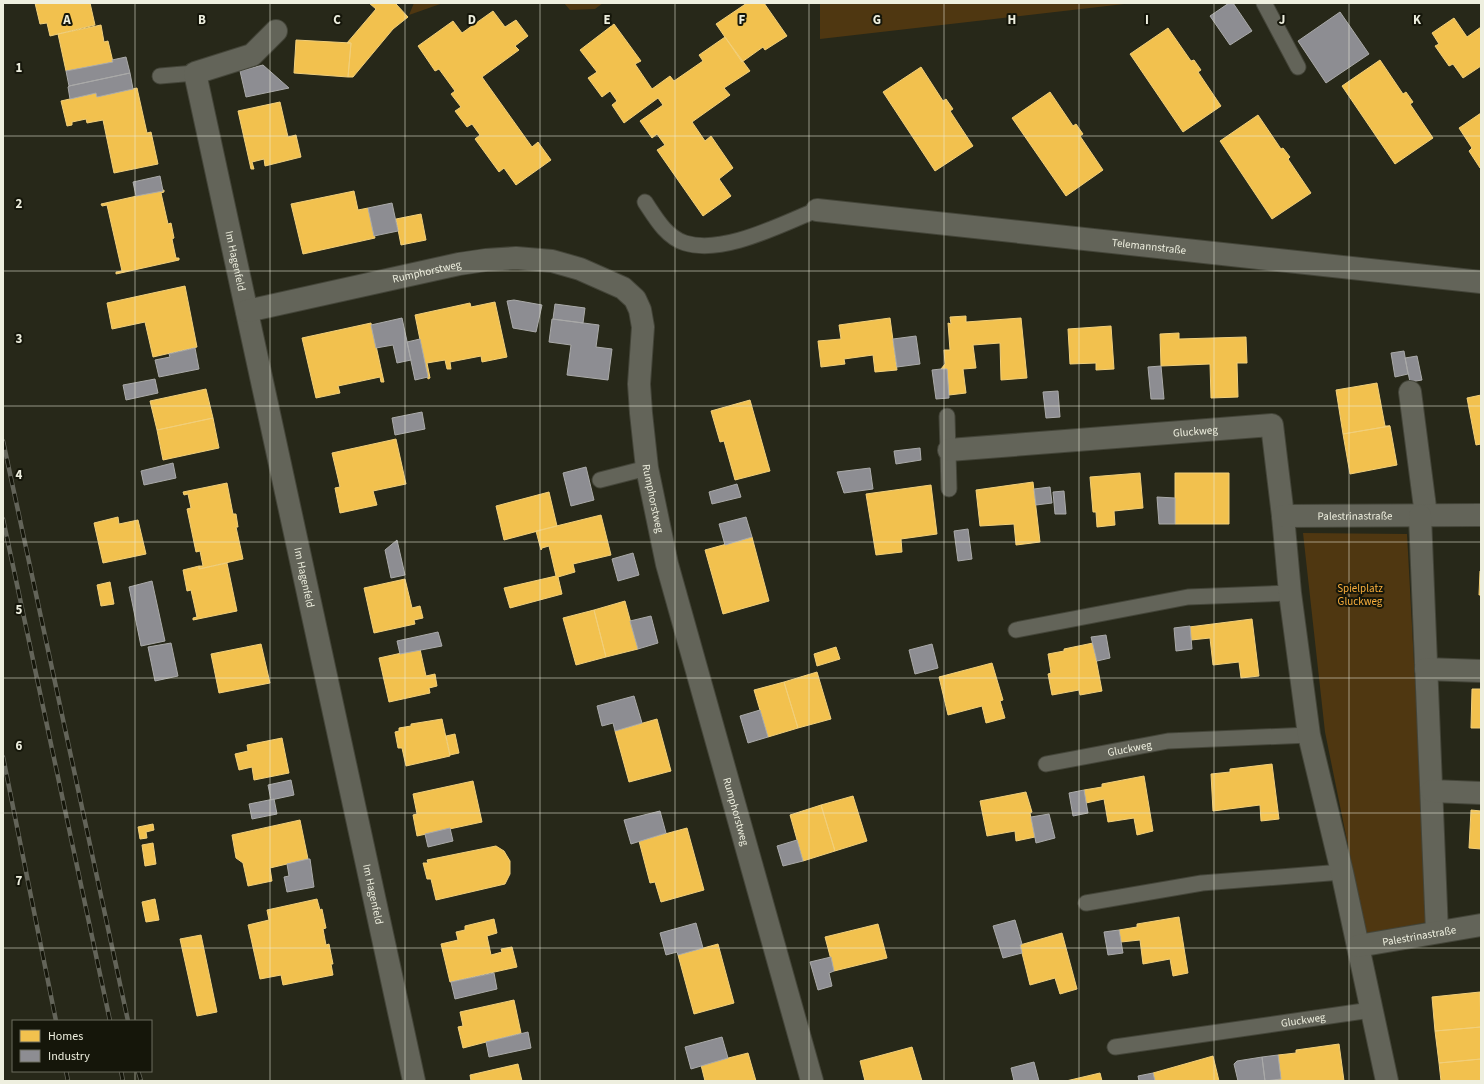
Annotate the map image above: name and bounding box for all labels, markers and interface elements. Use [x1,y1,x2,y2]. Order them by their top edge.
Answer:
text: A [62,11,71,29]
text: B [198,11,206,29]
text: C [333,11,341,29]
text: D [468,11,476,29]
text: E [603,11,611,29]
text: F [739,11,746,29]
text: G [873,11,881,29]
text: H [1008,11,1016,29]
text: I [1145,11,1149,29]
text: J [1279,11,1285,29]
text: K [1413,11,1422,29]
text: 1 [16,59,23,77]
text: 2 [16,195,23,213]
street label: Im Hagenfeld [222,229,250,292]
street label: Telemannstraße [1111,235,1188,258]
street label: Rumphorstweg [391,256,463,286]
text: 3 [16,330,23,348]
street label: Gluckweg [1172,422,1219,440]
street label: Rumphorstweg [639,463,668,535]
text: 4 [16,466,23,484]
street label: Palestrinastraße [1318,508,1393,523]
street label: Im Hagenfeld [291,546,318,609]
park label: Spielplatz Gluckweg [1337,581,1383,609]
text: 5 [16,601,23,619]
text: 6 [16,737,23,755]
street label: Gluckweg [1106,737,1153,760]
street label: Rumphorstweg [720,776,753,848]
street label: Im Hagenfeld [360,863,387,926]
text: 7 [16,872,23,890]
street label: Palestrinastraße [1381,922,1458,949]
street label: Gluckweg [1280,1009,1327,1030]
legend [12,1020,152,1072]
text: Homes [48,1028,83,1045]
text: Industry [48,1048,90,1065]

